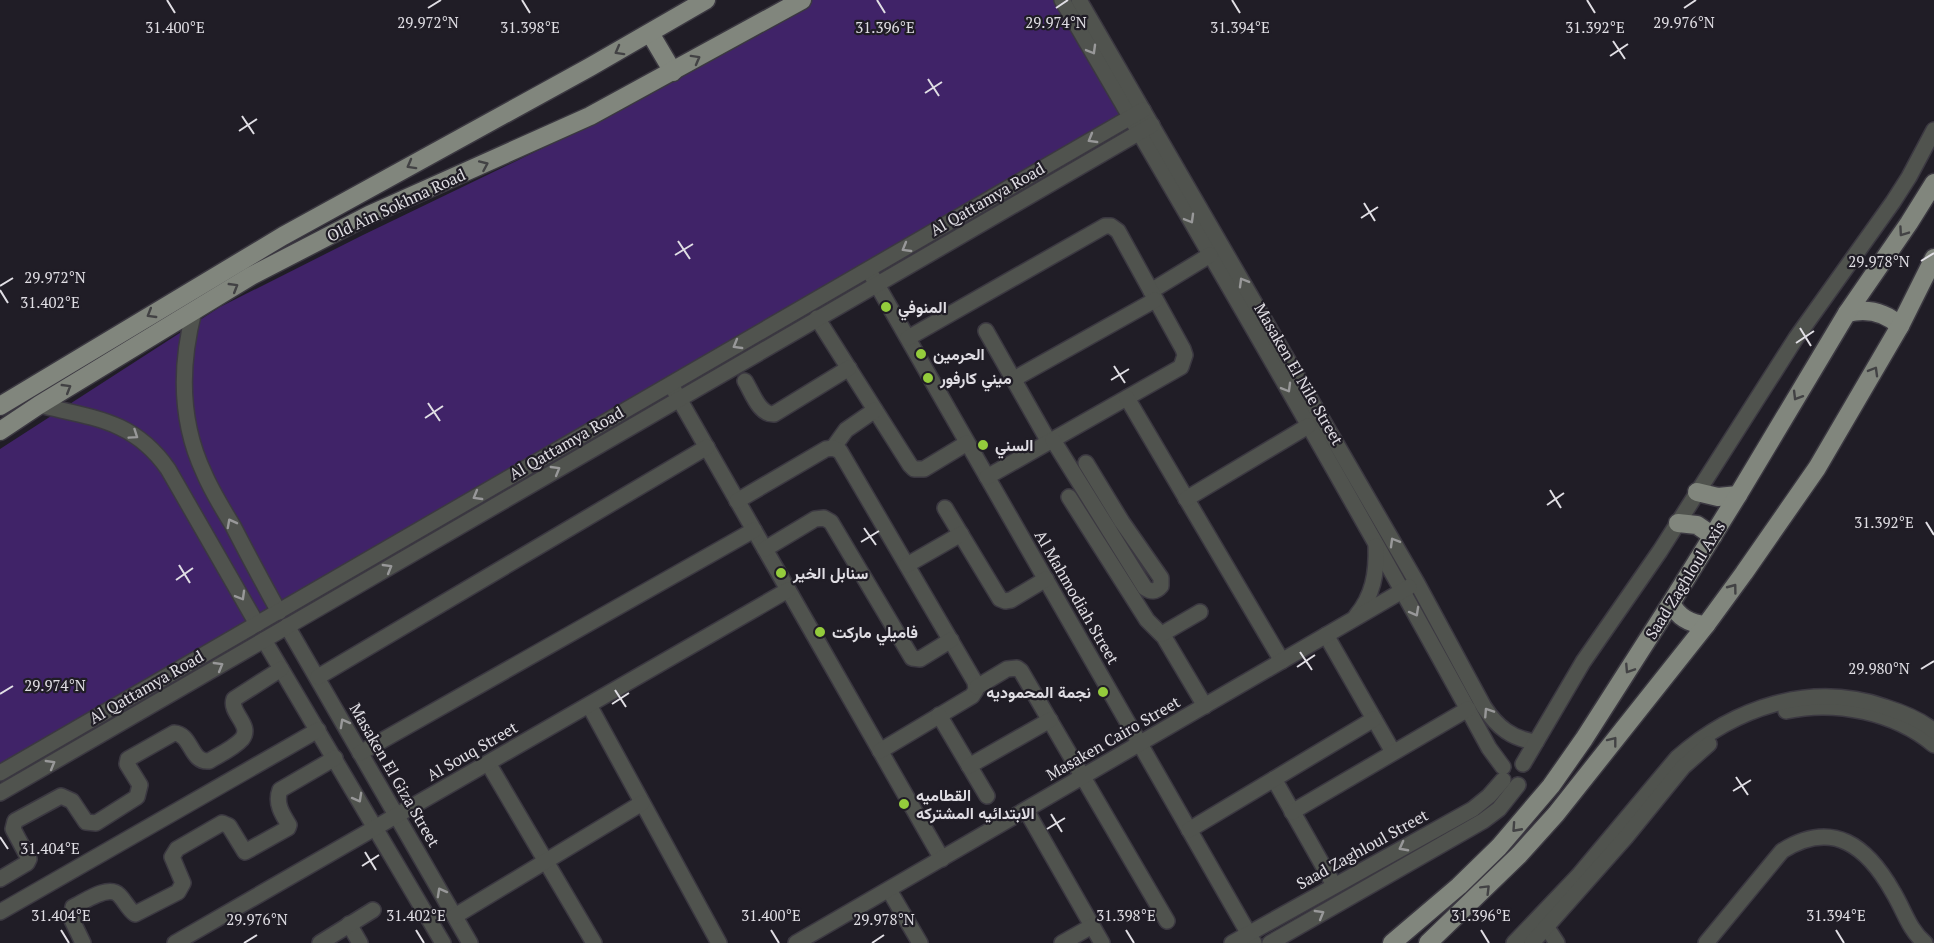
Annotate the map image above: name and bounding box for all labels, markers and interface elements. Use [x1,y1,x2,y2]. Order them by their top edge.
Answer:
text: 29.972°N [397,12,459,32]
text: 29.974°N [1025,12,1087,32]
text: 29.976°N [1653,12,1715,32]
text: 31.400°E [145,17,205,37]
text: 31.398°E [500,17,560,37]
text: 31.396°E [855,17,915,37]
text: 31.394°E [1210,17,1270,37]
text: 31.392°E [1565,17,1625,37]
one-way arrow [615,44,625,55]
one-way arrow [1085,44,1096,55]
one-way arrow [690,55,701,66]
one-way arrow [1088,132,1098,143]
street label: Al Qattamya Road [926,157,1048,241]
one-way arrow [407,158,418,169]
one-way arrow [478,160,489,172]
street label: Old Ain Sokhna Road [323,163,469,247]
one-way arrow [1183,213,1194,223]
one-way arrow [1899,226,1910,237]
one-way arrow [901,240,912,252]
text: 29.978°N [1848,251,1910,271]
text: 29.972°N [24,267,86,287]
one-way arrow [1239,278,1250,288]
one-way arrow [228,282,238,294]
text: 31.402°E [20,292,80,312]
place label: المنوفي [898,296,947,321]
street label: Masaken El Nile Street [1249,299,1349,449]
marker: المنوفي [879,300,893,314]
one-way arrow [147,307,157,319]
one-way arrow [733,338,743,350]
place label: الحرمين [933,343,985,365]
marker: الحرمين [914,347,928,361]
place label: ميني كارفور [939,367,1012,392]
one-way arrow [1866,367,1878,378]
marker: ميني كارفور [921,371,935,385]
one-way arrow [1280,382,1291,392]
one-way arrow [61,383,71,395]
one-way arrow [1793,390,1805,400]
street label: Al Qattamya Road [505,401,627,485]
one-way arrow [128,428,139,439]
place label: السني [995,434,1033,459]
marker: السني [976,438,990,452]
one-way arrow [550,465,560,477]
one-way arrow [473,489,484,500]
text: 31.392°E [1854,512,1914,532]
street label: Saad Zaghloul Axis [1640,517,1730,643]
one-way arrow [227,519,238,529]
street label: Al Mahmodiah Street [1030,526,1124,668]
one-way arrow [1389,538,1401,548]
place label: سنابل الخير [792,562,868,584]
one-way arrow [382,563,392,575]
marker: سنابل الخير [774,566,788,580]
one-way arrow [1726,583,1737,594]
one-way arrow [234,590,245,600]
one-way arrow [1407,606,1419,617]
place label: فاميلي ماركت [832,621,918,646]
marker: فاميلي ماركت [813,625,827,639]
street label: Al Qattamya Road [85,645,207,729]
text: 29.980°N [1848,658,1910,678]
one-way arrow [213,661,223,673]
one-way arrow [1624,663,1636,673]
text: 29.974°N [24,675,86,695]
place label: نجمة المحموديه [986,681,1091,703]
marker: نجمة المحموديه [1096,685,1110,699]
street label: Masaken Cairo Street [1042,691,1184,785]
street label: Masaken El Giza Street [345,699,445,851]
one-way arrow [1484,708,1495,719]
street label: Al Souq Street [423,716,522,786]
one-way arrow [339,719,351,730]
one-way arrow [1605,737,1616,748]
one-way arrow [44,760,55,771]
place label: القطاميه الابتدائيه المشتركه [916,784,1035,824]
one-way arrow [351,792,362,803]
marker: القطاميه الابتدائيه المشتركه [897,797,911,811]
street label: Saad Zaghloul Street [1292,804,1432,894]
one-way arrow [1512,822,1523,832]
text: 31.404°E [20,838,80,858]
one-way arrow [1399,840,1409,851]
one-way arrow [1478,885,1489,896]
one-way arrow [437,888,448,898]
text: 31.404°E [31,905,91,925]
text: 31.402°E [386,905,446,925]
text: 31.400°E [741,905,801,925]
text: 31.398°E [1096,905,1156,925]
text: 31.396°E [1451,905,1511,925]
text: 31.394°E [1806,905,1866,925]
text: 29.976°N [226,909,288,929]
text: 29.978°N [853,909,915,929]
one-way arrow [1314,910,1325,921]

